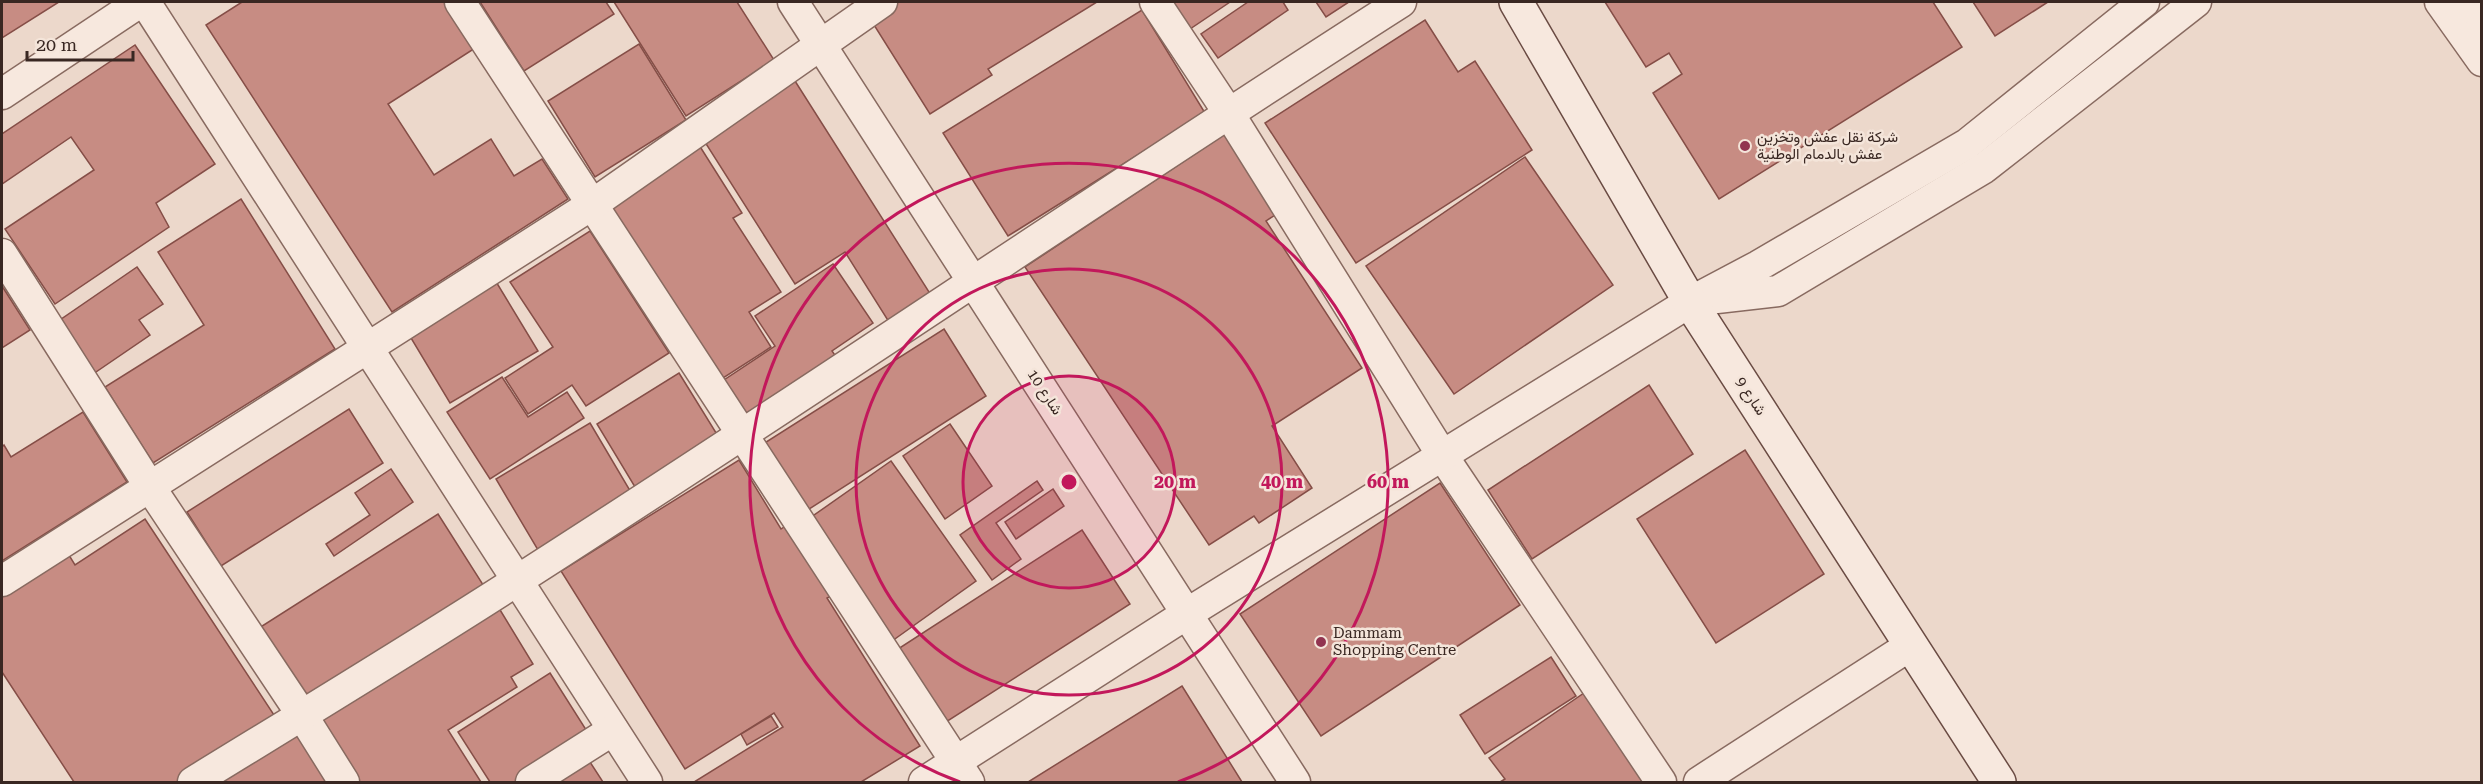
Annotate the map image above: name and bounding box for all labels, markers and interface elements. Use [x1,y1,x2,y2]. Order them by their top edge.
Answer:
scale bar [27,24,134,62]
text: 20 m [36,34,77,55]
place label: شركة نقل عفش وتخزين عفش بالدمام الوطنية [1757,128,1898,164]
marker: شركة نقل عفش وتخزين عفش بالدمام الوطنية [1738,139,1752,153]
street label: شارع 10 [1022,366,1066,419]
street label: شارع 9 [1730,373,1770,420]
text: 20 m [1154,471,1197,492]
text: 40 m [1261,471,1304,492]
text: 60 m [1367,471,1410,492]
centre of rings [1059,472,1079,492]
place label: Dammam Shopping Centre [1333,624,1456,659]
marker: Dammam Shopping Centre [1314,635,1328,649]

